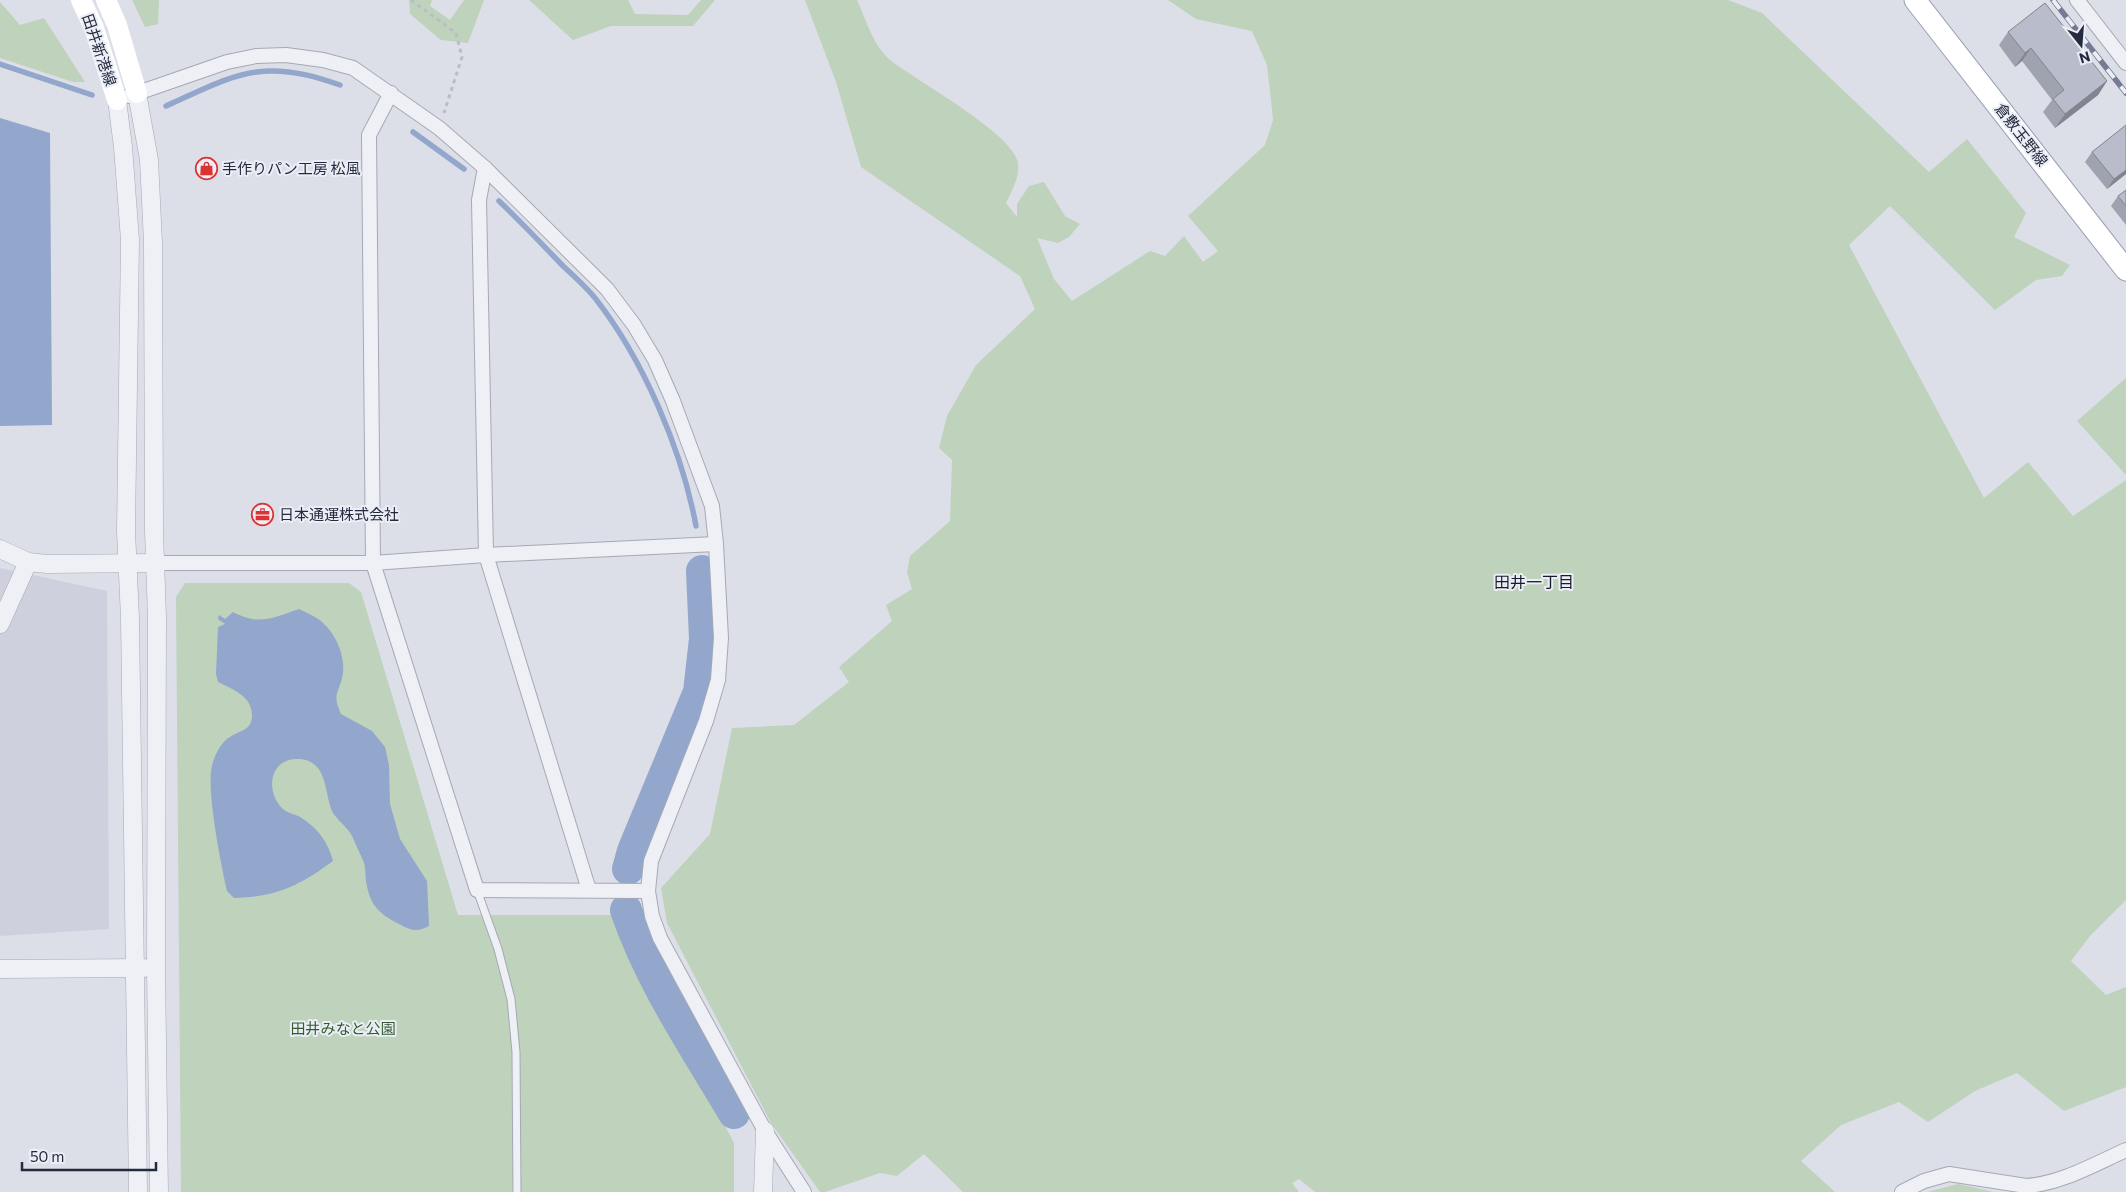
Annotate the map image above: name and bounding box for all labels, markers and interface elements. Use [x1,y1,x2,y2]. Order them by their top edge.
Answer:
street label: 田井新港線 [79,11,121,88]
north arrow [2056,20,2106,70]
text: N [2077,48,2092,68]
street label: 倉敷玉野線 [1992,99,2052,169]
shop icon: 手作りパン工房 松風 [194,157,218,181]
place label: 手作りパン工房 松風 [222,159,361,177]
office icon: 日本通運株式会社 [251,503,275,527]
place label: 日本通運株式会社 [279,505,399,523]
district label: 田井一丁目 [1494,572,1574,591]
park label: 田井みなと公園 [290,1019,396,1037]
scale bar [22,1140,156,1172]
text: 50 m [30,1147,64,1165]

